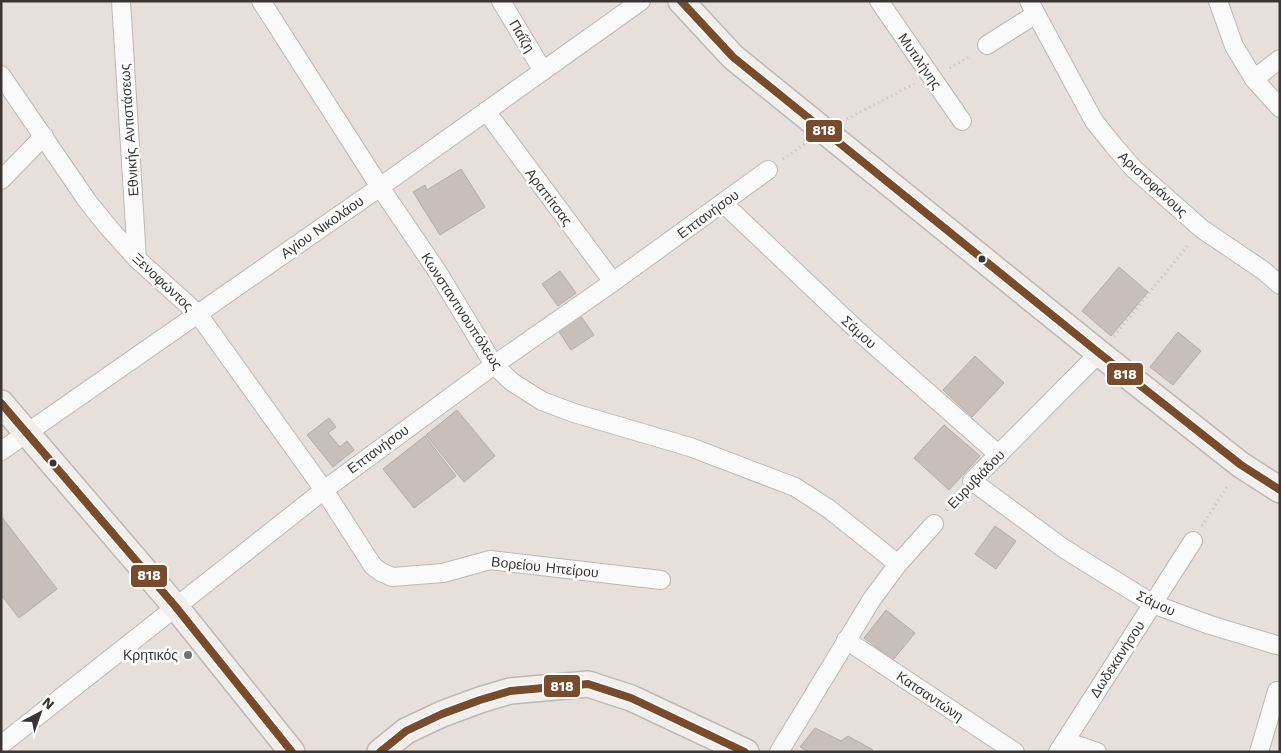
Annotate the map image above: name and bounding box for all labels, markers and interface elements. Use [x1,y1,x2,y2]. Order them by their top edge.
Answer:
street label: Παΐζη [506,17,538,55]
street label: Μυτιλήνης [895,30,945,92]
street label: Εθνικής Αντιστάσεως [116,63,142,197]
line badge: 818 [805,119,843,143]
text: 818 [812,122,836,138]
street label: Αριστοφάνους [1115,148,1191,220]
street label: Αραπίτσας [522,165,576,229]
street label: Επτανήσου [674,186,742,242]
street label: Αγίου Νικολάου [278,193,366,261]
street label: Ξενοφώντος [129,250,197,314]
street label: Κωνσταντινουπόλεως [418,250,506,373]
unlabelled marker [977,254,987,264]
street label: Σάμου [838,312,880,352]
line badge: 818 [1106,362,1144,386]
text: 818 [1113,366,1137,382]
street label: Επτανήσου [344,421,412,477]
street label: Ευρυβιάδου [944,446,1008,512]
unlabelled marker [48,458,58,468]
street label: Βορείου Ηπείρου [491,553,599,581]
line badge: 818 [130,564,168,588]
text: 818 [137,567,161,583]
street label: Σάμου [1134,587,1178,619]
street label: Δωδεκανήσου [1086,618,1148,700]
place label: Κρητικός [123,647,178,663]
marker: Κρητικός [182,649,194,661]
street label: Κατσαντώνη [893,668,967,724]
line badge: 818 [543,674,581,698]
text: 818 [550,678,574,694]
north arrow [15,688,65,738]
text: N [39,694,58,713]

